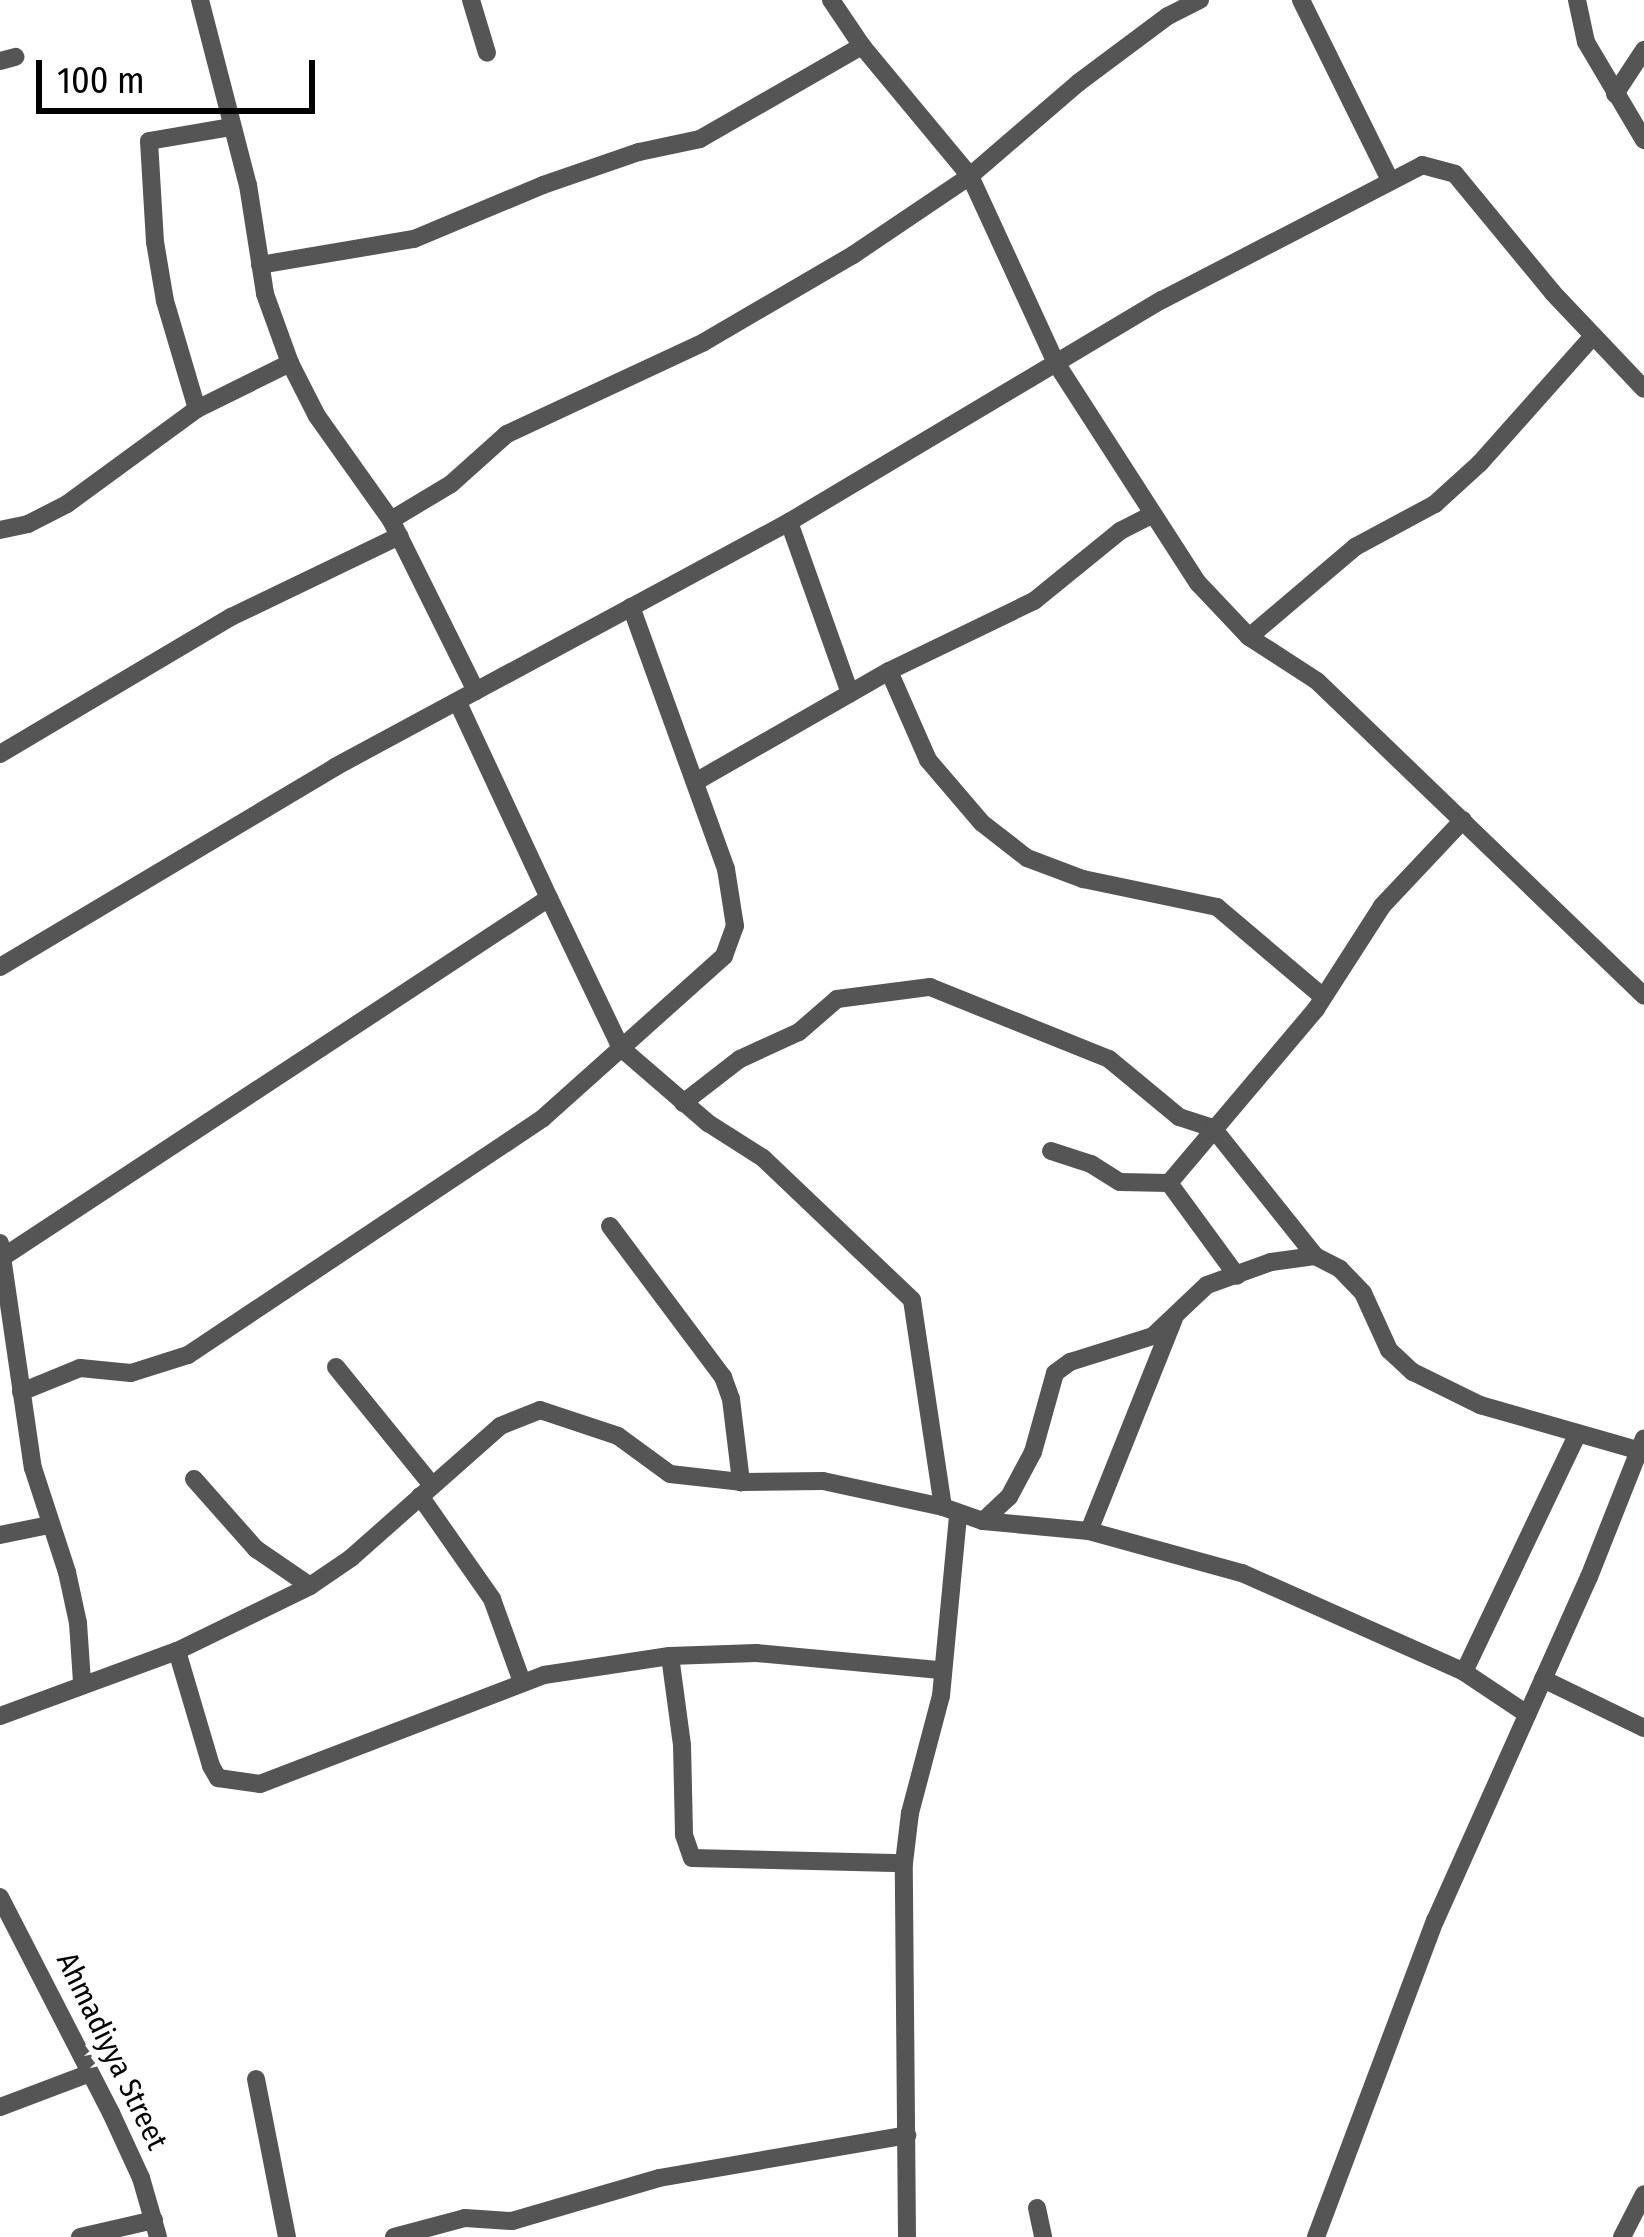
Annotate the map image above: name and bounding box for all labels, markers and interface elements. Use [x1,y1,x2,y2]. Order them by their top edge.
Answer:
scale bar [42,36,321,110]
text: 100 m [57,59,145,103]
street label: Ahmadiyya Street [49,1947,175,2155]

